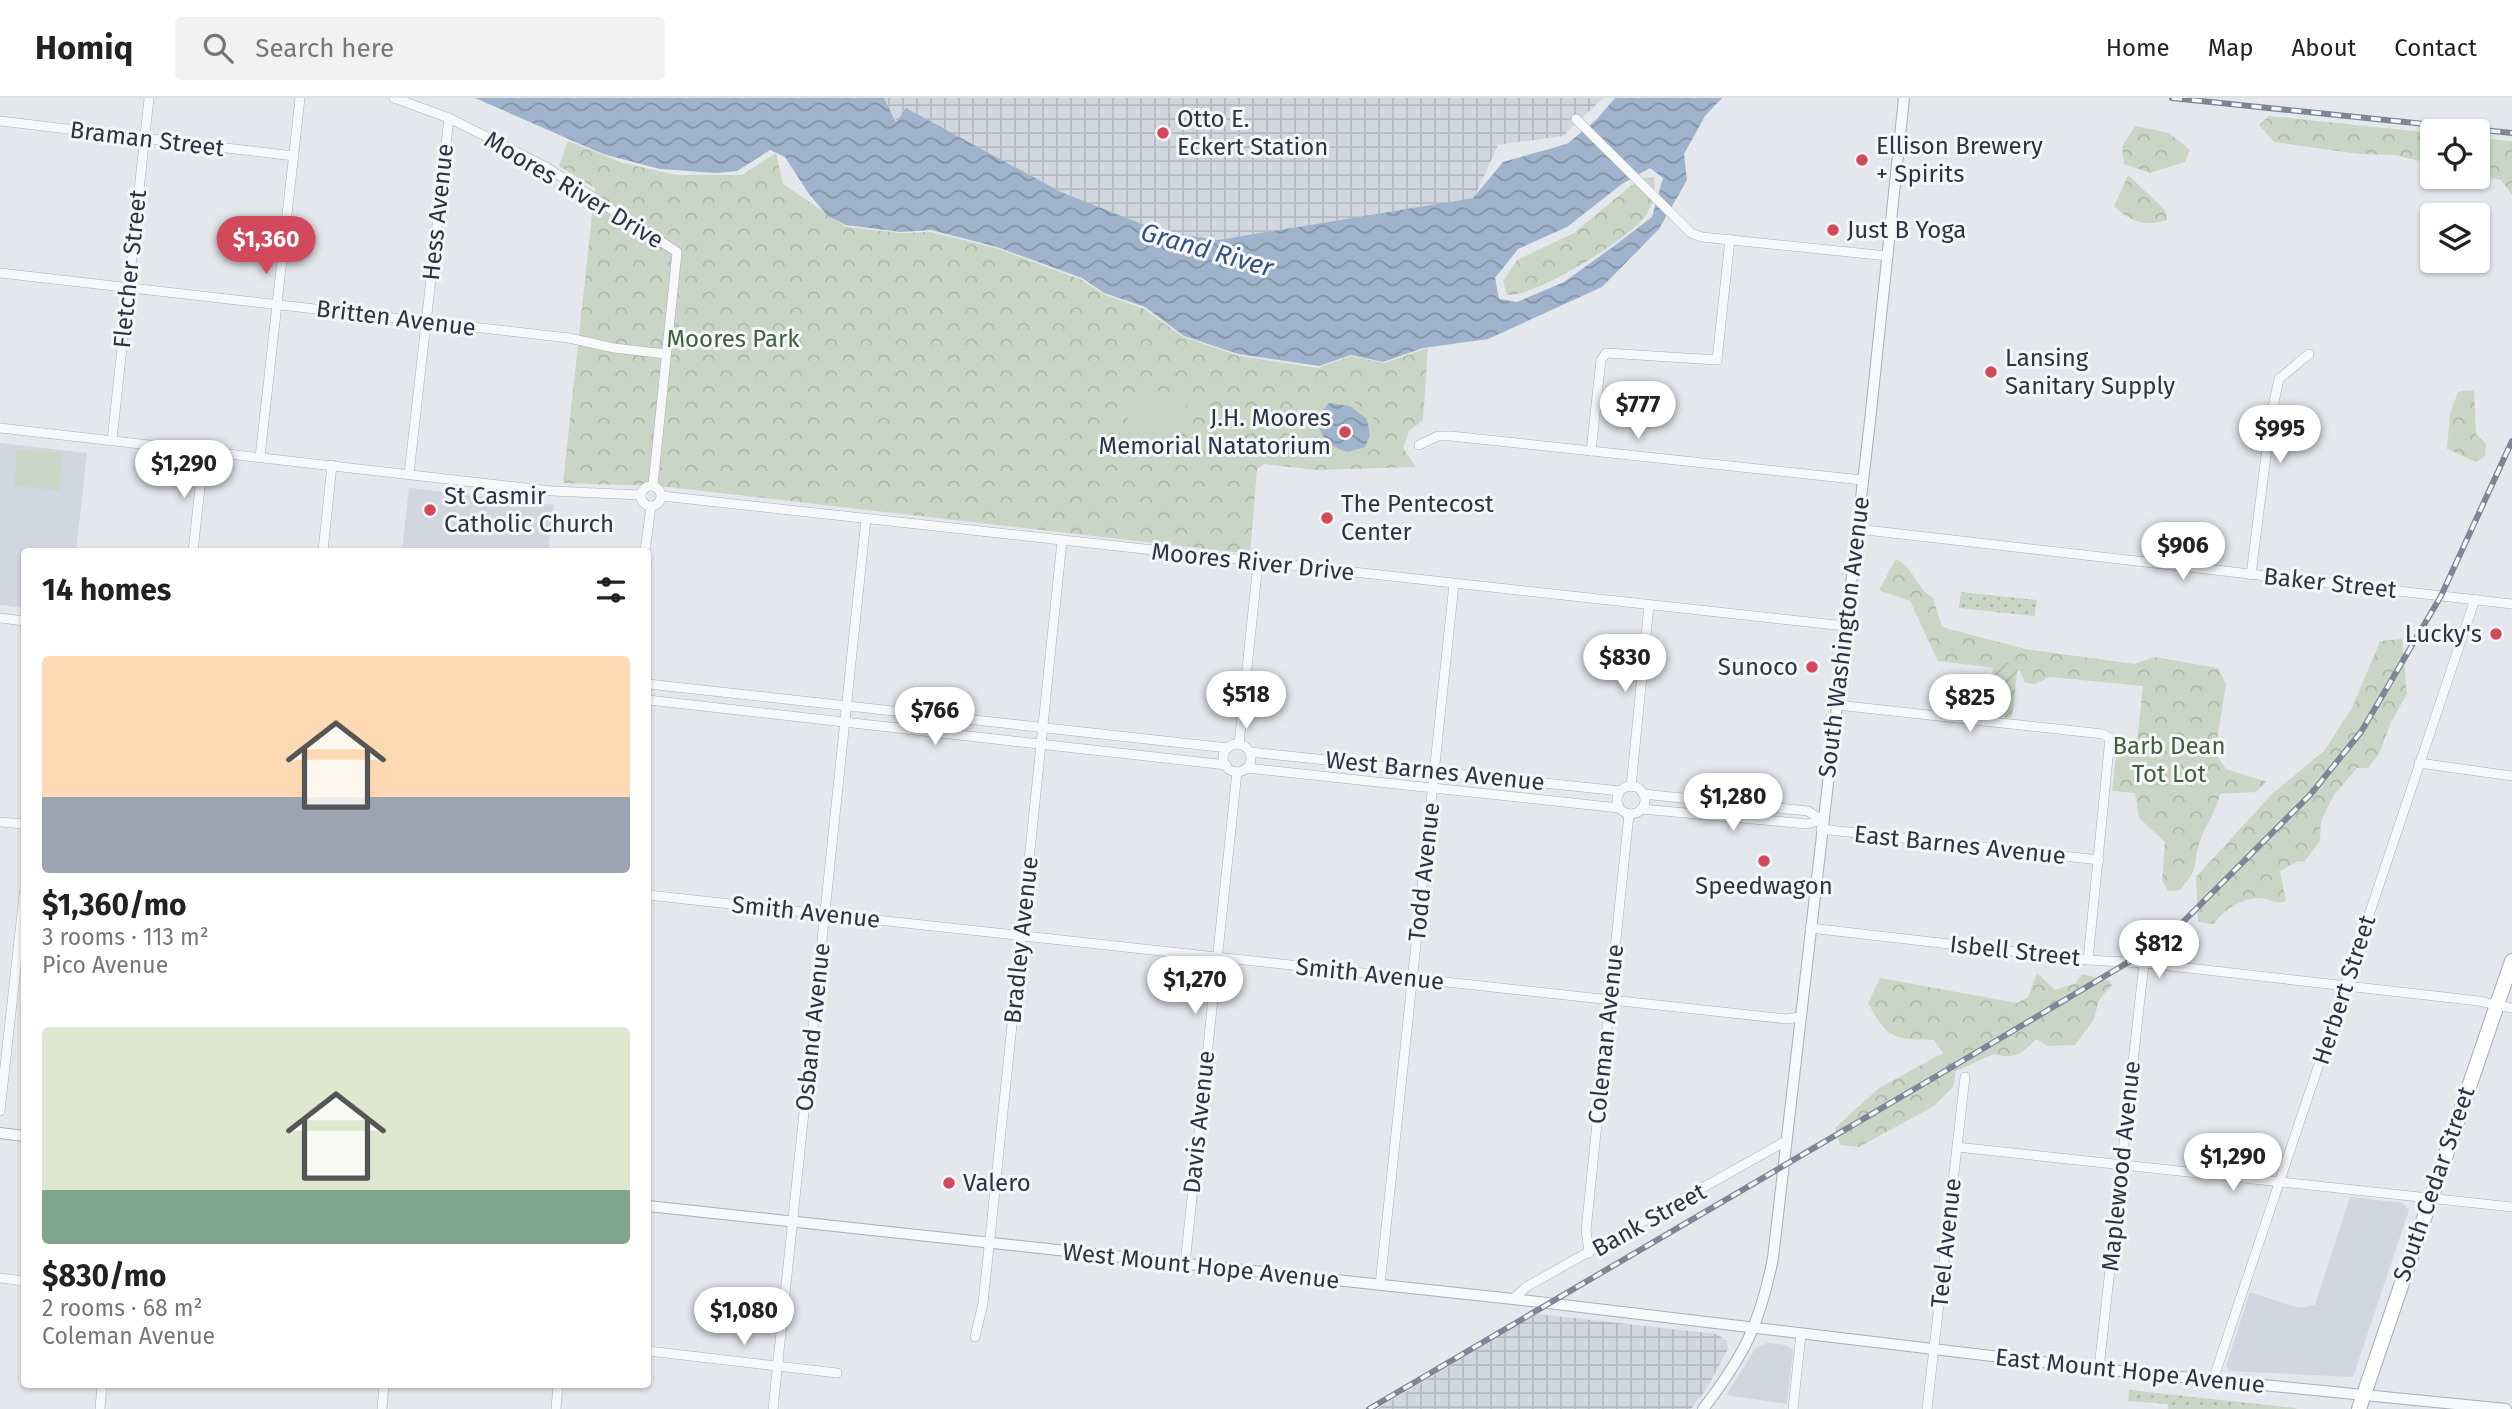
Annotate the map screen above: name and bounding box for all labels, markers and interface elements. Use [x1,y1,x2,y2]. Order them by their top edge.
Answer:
search box [175,17,665,80]
text: Homiq [35,28,133,68]
icon: search [199,29,237,67]
text: Search here [255,33,394,64]
text: Home [2106,34,2170,62]
text: Map [2208,34,2254,62]
text: About [2292,34,2356,62]
text: Contact [2394,34,2477,62]
place label: Otto E. Eckert Station [1177,105,1328,161]
street label: Braman Street [68,116,226,162]
map controls [2420,119,2490,273]
button: locate [2420,119,2490,189]
street label: Moores River Drive [479,125,669,255]
marker: Otto E. Eckert Station [1155,125,1171,141]
place label: Ellison Brewery + Spirits [1876,132,2043,188]
street label: Hess Avenue [417,142,459,282]
marker: Ellison Brewery + Spirits [1854,152,1870,168]
street label: Fletcher Street [108,188,152,350]
button: layers [2420,203,2490,273]
pin: $1,360 [209,216,323,276]
water label: Grand River [1137,216,1278,284]
place label: Just B Yoga [1847,216,1966,244]
marker: Just B Yoga [1825,222,1841,238]
text: $1,360 [233,225,299,253]
street label: Britten Avenue [315,294,477,342]
park label: Moores Park [666,325,800,353]
place label: Lansing Sanitary Supply [2005,344,2175,400]
marker: Lansing Sanitary Supply [1983,364,1999,380]
pin: $777 [1597,382,1679,441]
text: $777 [1616,390,1660,418]
place label: J.H. Moores Memorial Natatorium [1099,404,1331,460]
pin: $995 [2239,406,2321,465]
text: $995 [2255,414,2305,442]
marker: J.H. Moores Memorial Natatorium [1337,424,1353,440]
pin: $1,290 [127,440,241,500]
text: $1,290 [151,449,217,477]
place label: St Casmir Catholic Church [444,482,614,538]
place label: The Pentecost Center [1341,490,1494,546]
street label: South Washington Avenue [1813,495,1875,779]
marker: St Casmir Catholic Church [422,502,438,518]
marker: The Pentecost Center [1319,510,1335,526]
pin: $906 [2142,522,2224,582]
text: $906 [2157,531,2209,559]
street label: Moores River Drive [1150,537,1356,587]
street label: Baker Street [2262,562,2398,604]
icon: filters [592,571,630,609]
text: 14 homes [42,572,171,608]
place label: Lucky's [2405,620,2482,648]
marker: Lucky's [2488,626,2504,642]
pin: $830 [1584,634,1666,694]
text: $830 [1599,643,1651,671]
place label: Sunoco [1718,653,1798,681]
marker: Sunoco [1804,659,1820,675]
pin: $518 [1205,672,1287,731]
pin: $825 [1929,674,2011,734]
text: $518 [1222,680,1270,708]
text: $825 [1945,683,1995,711]
pin: $766 [894,688,976,747]
text: $766 [911,696,959,724]
icon: home [273,702,399,828]
park label: Barb Dean Tot Lot [2113,732,2225,788]
street label: West Barnes Avenue [1324,746,1546,796]
pin: $1,280 [1676,774,1790,833]
text: $1,280 [1700,782,1766,810]
street label: Todd Avenue [1403,801,1445,943]
street label: East Barnes Avenue [1853,820,2067,870]
marker: Speedwagon [1756,853,1772,869]
street label: Bradley Avenue [998,855,1044,1025]
place label: Speedwagon [1695,872,1833,900]
text: $1,360/mo [42,887,187,923]
street label: Smith Avenue [730,890,882,934]
street label: Herbert Street [2307,911,2381,1068]
pin: $812 [2118,920,2200,980]
text: 3 rooms · 113 m² [42,923,209,951]
text: $812 [2135,929,2183,957]
street label: Isbell Street [1948,930,2082,972]
street label: Osband Avenue [790,941,836,1113]
street label: Coleman Avenue [1583,943,1629,1125]
text: Pico Avenue [42,951,168,979]
street label: Smith Avenue [1294,952,1446,996]
pin: $1,270 [1138,956,1252,1016]
text: $1,270 [1163,965,1227,993]
street label: Davis Avenue [1178,1049,1220,1195]
street label: Maplewood Avenue [2096,1059,2146,1273]
icon: home [273,1073,399,1199]
street label: South Cedar Street [2387,1083,2481,1285]
pin: $1,290 [2176,1134,2290,1193]
text: $1,290 [2200,1142,2266,1170]
place label: Valero [963,1169,1031,1197]
marker: Valero [941,1175,957,1191]
street label: Bank Street [1587,1177,1711,1263]
street label: Teel Avenue [1925,1177,1967,1309]
street label: West Mount Hope Avenue [1061,1238,1341,1294]
text: $830/mo [42,1258,167,1294]
pin: $1,080 [687,1288,801,1347]
text: 2 rooms · 68 m² [42,1294,203,1322]
text: $1,080 [710,1296,778,1324]
text: Coleman Avenue [42,1322,215,1350]
street label: East Mount Hope Avenue [1994,1343,2266,1399]

